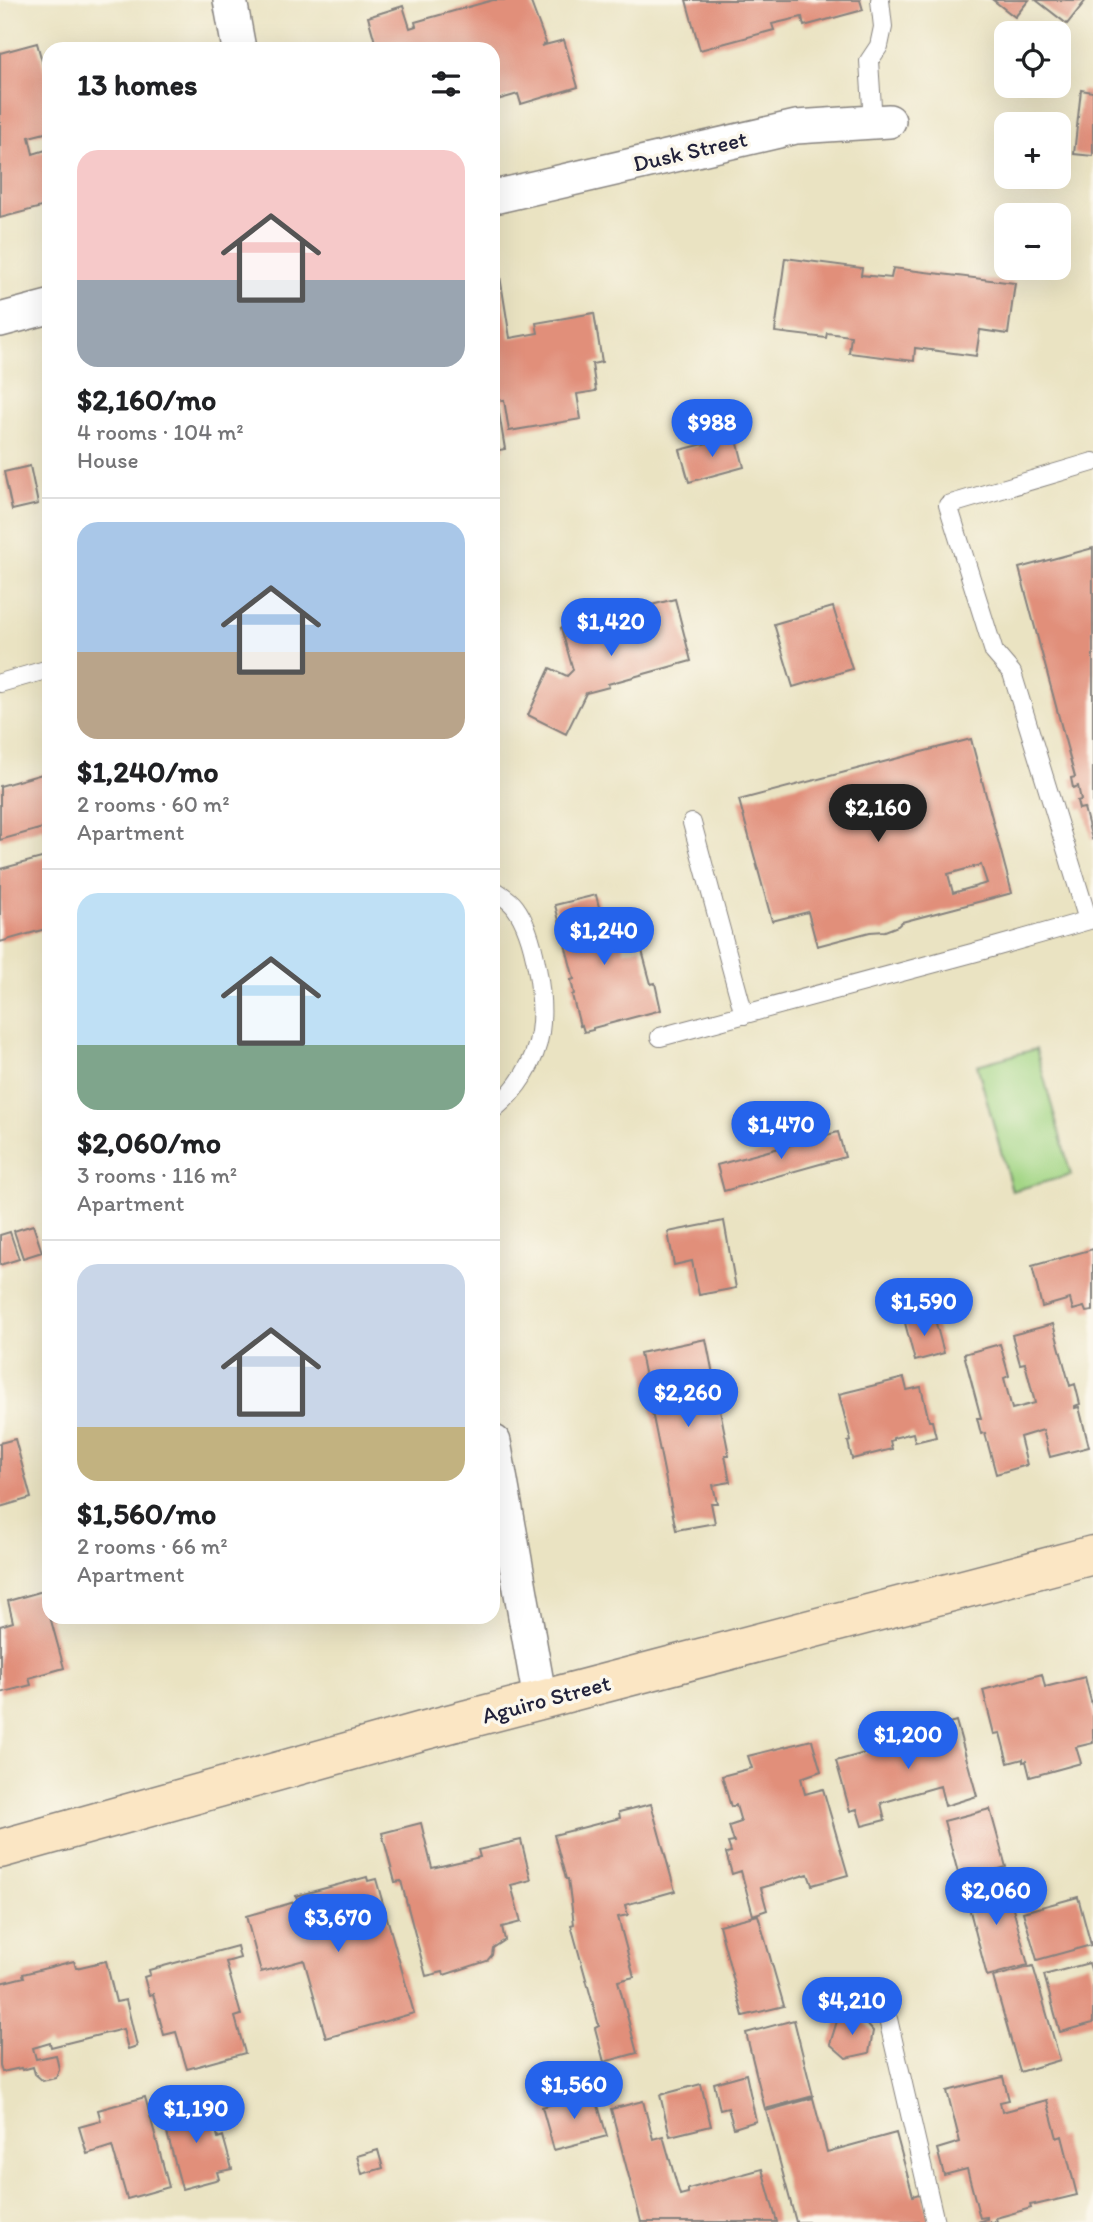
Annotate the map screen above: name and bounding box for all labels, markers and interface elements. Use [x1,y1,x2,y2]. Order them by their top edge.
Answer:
map controls [994,21,1071,280]
button: locate [994,21,1071,98]
icon: filters [427,65,465,103]
text: 13 homes [77,66,197,103]
button: + [994,112,1071,189]
street label: Dusk Street [630,124,750,178]
icon: home [208,195,334,321]
button: − [994,203,1071,280]
text: $2,160/mo [77,381,216,418]
pin: $988 [671,400,753,459]
text: $988 [688,408,736,436]
text: 4 rooms · 104 m² [77,418,244,446]
text: House [77,446,139,474]
icon: home [208,567,334,693]
pin: $1,420 [554,598,668,658]
text: $1,420 [577,607,645,635]
text: $1,240/mo [77,753,219,790]
pin: $2,160 [821,784,935,844]
text: 2 rooms · 60 m² [77,790,230,818]
text: $2,160 [845,793,911,821]
text: Apartment [77,818,184,846]
pin: $1,240 [547,908,661,967]
text: $1,240 [570,916,638,944]
icon: home [208,938,334,1064]
pin: $1,470 [724,1102,838,1161]
text: $1,470 [747,1110,815,1138]
text: $2,060/mo [77,1124,221,1161]
text: 3 rooms · 116 m² [77,1161,237,1189]
text: Apartment [77,1189,184,1217]
pin: $1,590 [867,1278,981,1338]
text: $1,590 [891,1287,957,1315]
icon: home [208,1309,334,1435]
pin: $2,260 [631,1370,745,1429]
text: $2,260 [654,1378,722,1406]
text: $1,560/mo [77,1495,216,1532]
text: 2 rooms · 66 m² [77,1532,228,1560]
text: Apartment [77,1560,184,1588]
street label: Aguiro Street [479,1668,614,1730]
pin: $1,200 [851,1712,965,1771]
text: $1,200 [874,1720,942,1748]
pin: $2,060 [939,1868,1053,1927]
text: $2,060 [961,1876,1031,1904]
pin: $3,670 [281,1895,395,1954]
text: $3,670 [304,1903,372,1931]
pin: $4,210 [795,1978,909,2037]
text: $4,210 [818,1986,886,2014]
pin: $1,560 [517,2062,631,2121]
text: $1,560 [541,2070,607,2098]
pin: $1,190 [139,2086,253,2145]
text: $1,190 [164,2094,228,2122]

